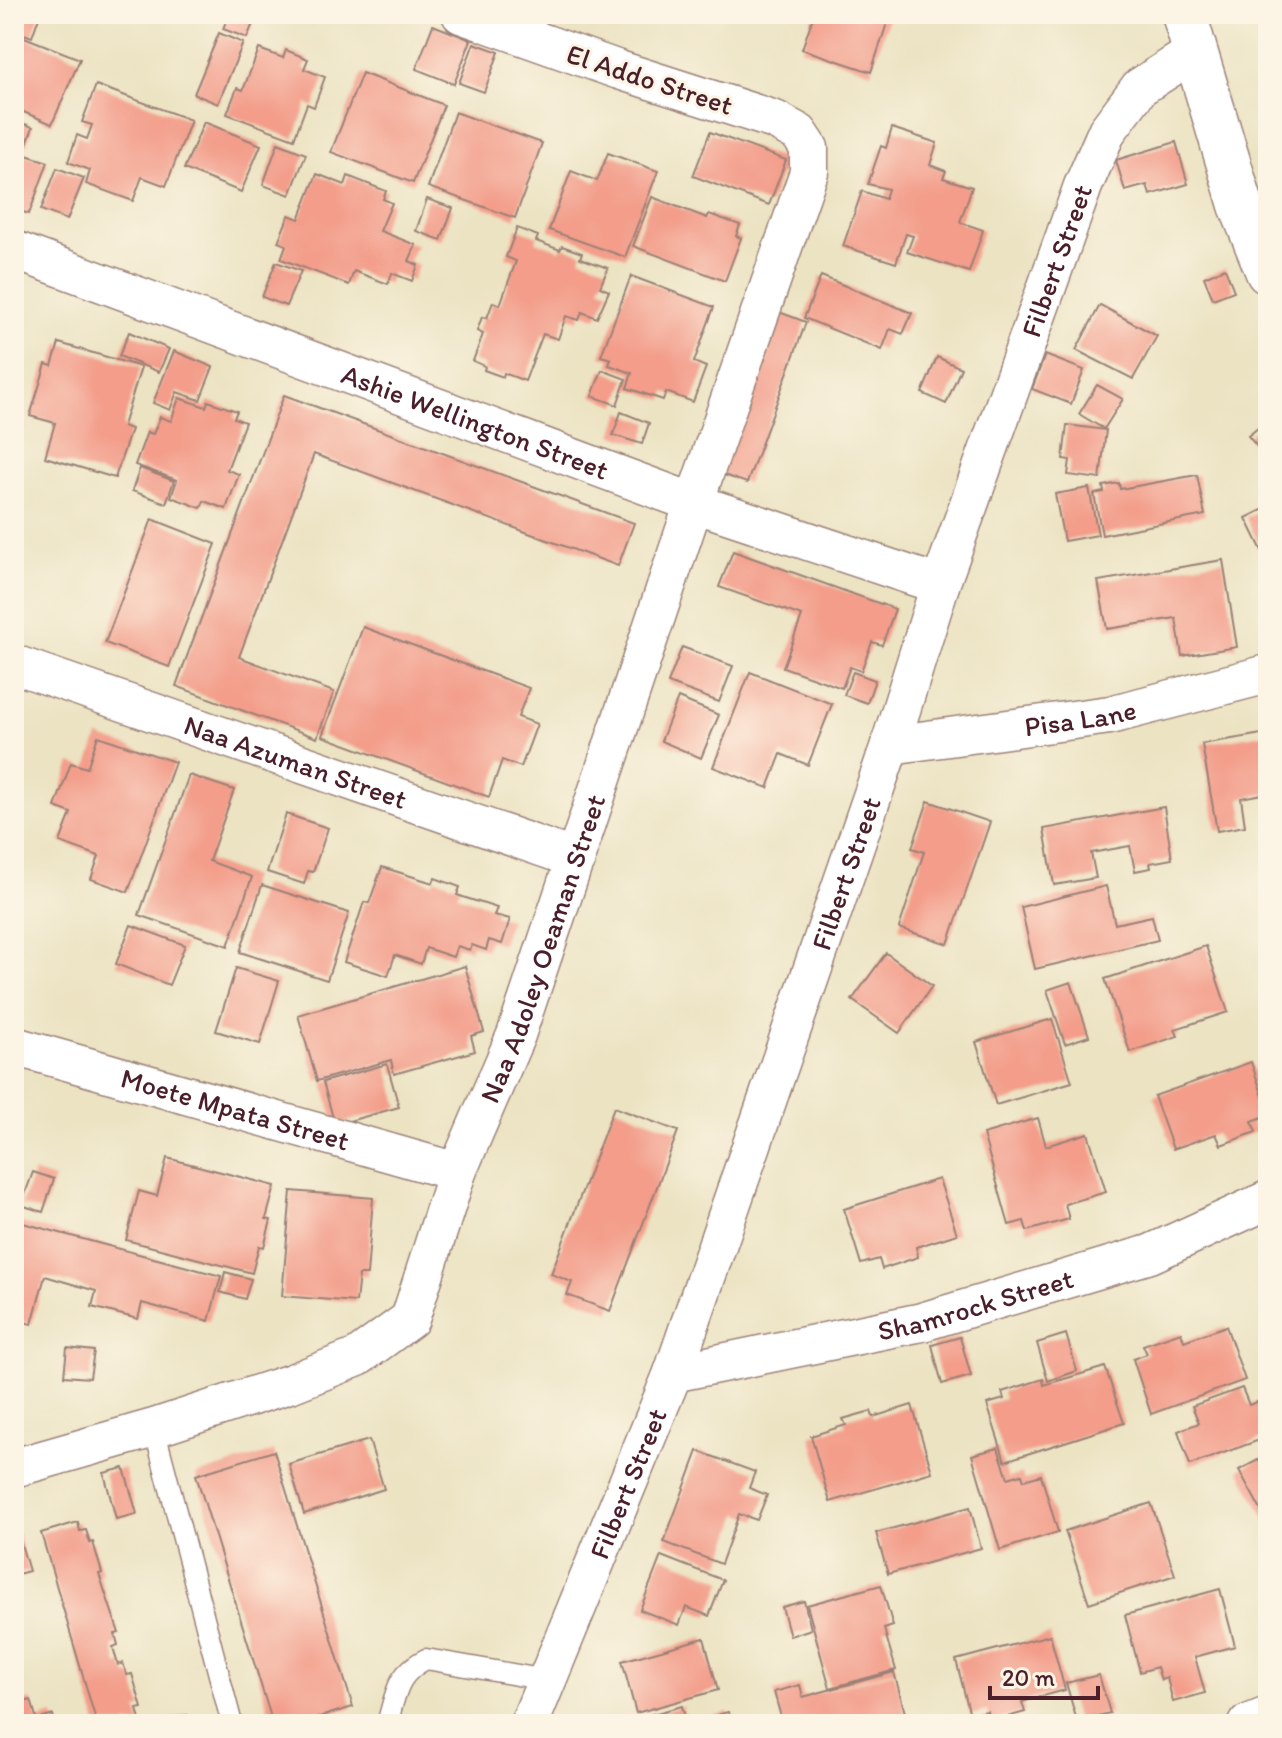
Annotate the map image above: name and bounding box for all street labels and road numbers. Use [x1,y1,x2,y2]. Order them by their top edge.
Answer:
street label: El Addo Street [563,36,737,122]
street label: Filbert Street [1013,180,1099,342]
street label: Ashie Wellington Street [337,356,613,487]
street label: Pisa Lane [1022,692,1140,744]
street label: Naa Azuman Street [180,707,411,816]
street label: Naa Adoley Oeaman Street [472,790,612,1108]
street label: Filbert Street [803,792,888,954]
street label: Moete Mpata Street [117,1060,353,1158]
street label: Shamrock Street [875,1261,1077,1348]
street label: Filbert Street [582,1403,674,1564]

